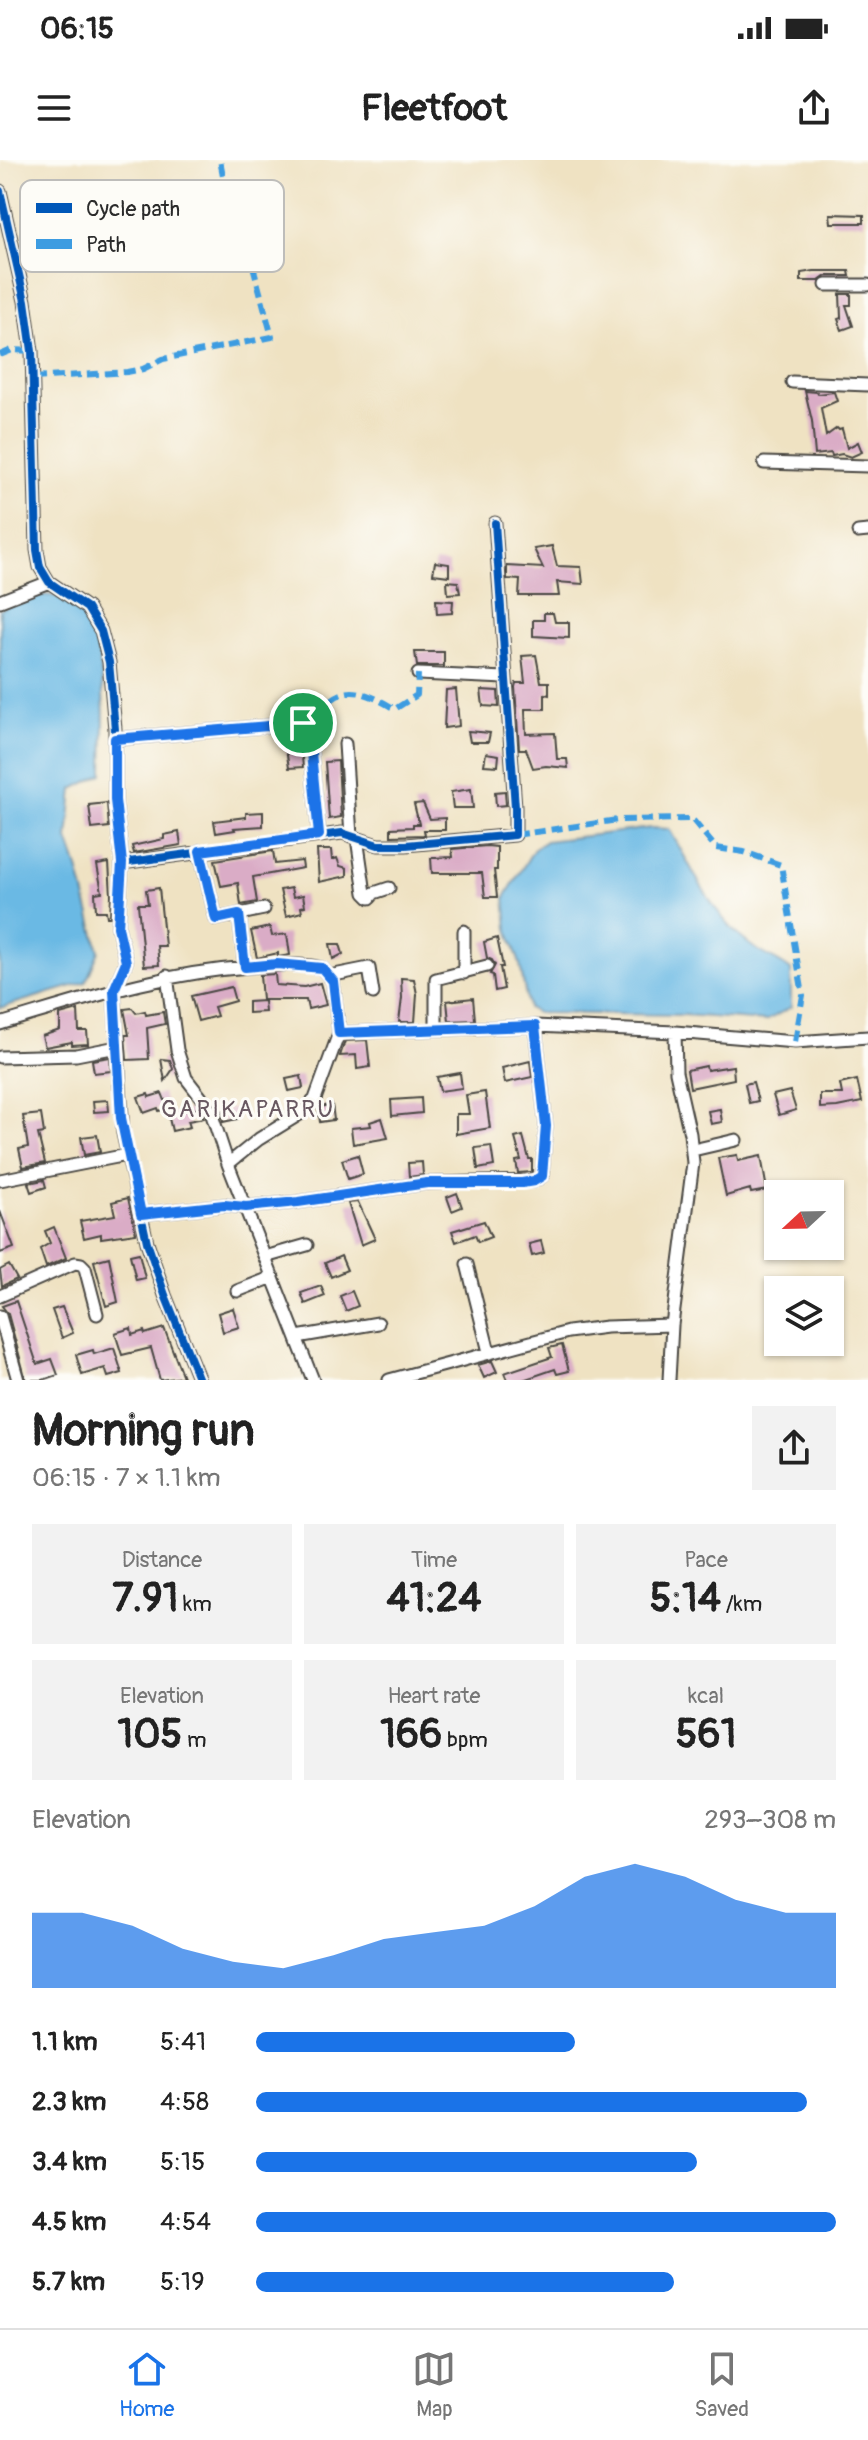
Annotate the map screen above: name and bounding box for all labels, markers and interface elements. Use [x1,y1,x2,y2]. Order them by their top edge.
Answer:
text: 06:15 [40,10,114,47]
icon: menu [32,86,76,130]
text: Fleetfoot [361,86,507,131]
icon: share [792,86,836,130]
legend [20,180,284,272]
text: Cycle path [86,195,180,223]
text: Path [86,231,126,259]
pin [269,689,337,757]
icon: arrive [281,701,325,745]
district label: GARIKAPARRU [161,1095,335,1124]
north arrow [764,1180,844,1260]
map controls [764,1180,844,1356]
button: layers [764,1276,844,1356]
text: Morning run [32,1404,255,1459]
button: share [752,1406,836,1490]
text: 06:15 · 7 × 1.1 km [32,1462,221,1494]
text: Distance [122,1546,202,1574]
text: Time [411,1546,457,1574]
text: Pace [684,1546,728,1574]
text: 7.91 [112,1574,178,1623]
text: 41:24 [386,1574,482,1623]
text: 5:14 [650,1574,721,1623]
text: km [178,1590,212,1618]
text: /km [721,1590,762,1618]
text: Elevation [120,1682,204,1710]
text: Heart rate [388,1682,480,1710]
text: kcal [688,1682,724,1710]
text: 105 [118,1710,182,1759]
text: 166 [380,1710,442,1759]
text: 561 [676,1710,736,1759]
text: m [182,1726,206,1754]
text: bpm [442,1726,488,1754]
text: Elevation [32,1804,131,1836]
text: 293–308 m [704,1804,836,1836]
text: 1.1 km [32,2026,98,2058]
text: 5:41 [160,2026,206,2058]
text: 2.3 km [32,2086,106,2118]
text: 4:58 [160,2086,209,2118]
text: 3.4 km [32,2146,107,2178]
text: 5:15 [160,2146,205,2178]
text: 4.5 km [32,2206,106,2238]
text: 4:54 [160,2206,211,2238]
text: 5.7 km [32,2266,105,2298]
text: 5:19 [160,2266,205,2298]
tab: Home [119,2347,174,2423]
tab: Map [412,2347,456,2423]
tab: Saved [694,2347,749,2423]

